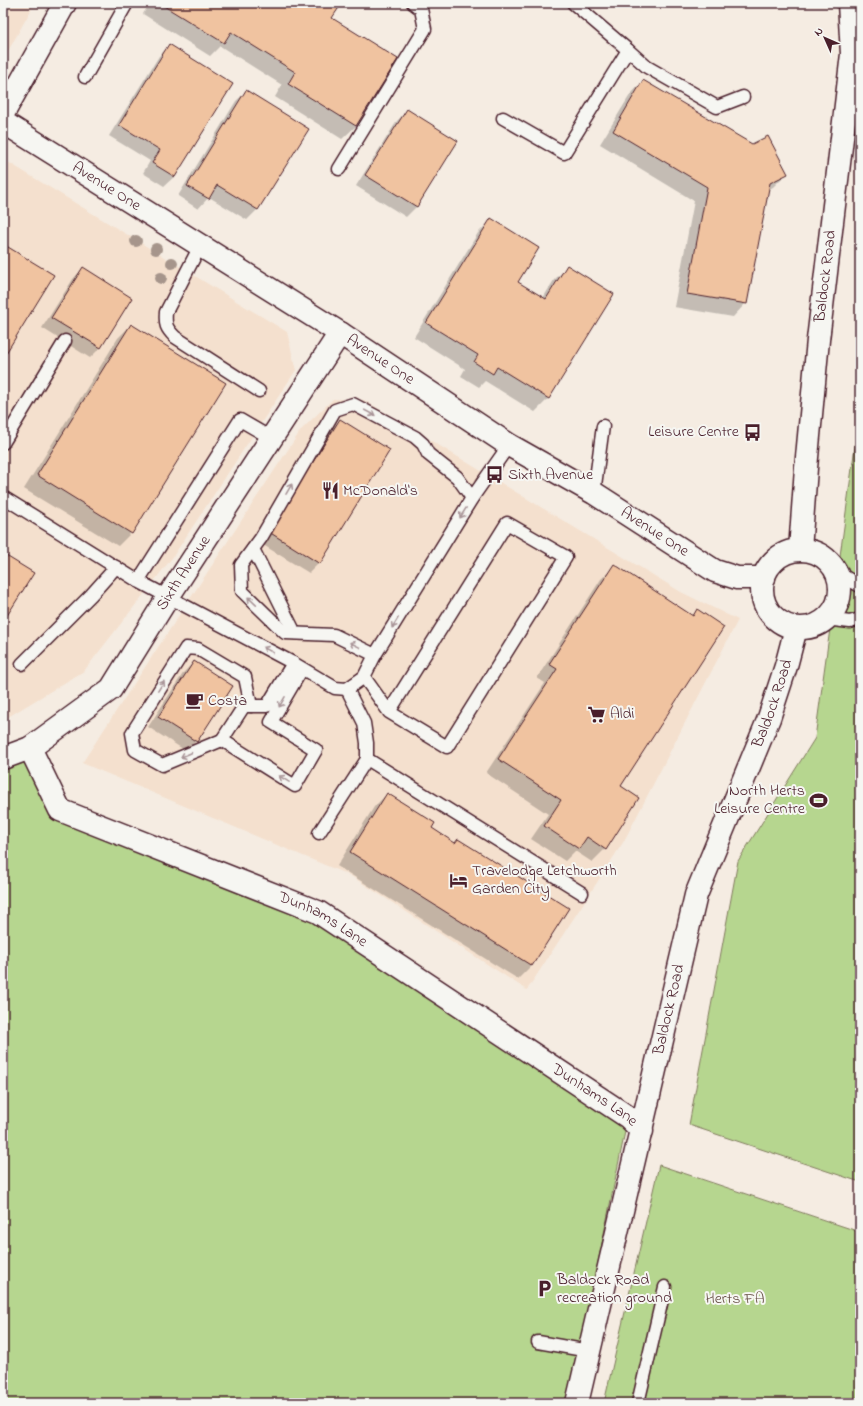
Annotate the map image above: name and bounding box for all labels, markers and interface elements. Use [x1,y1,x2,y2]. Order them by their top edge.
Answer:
north arrow [805,18,845,58]
text: N [810,23,827,40]
street label: Avenue One [67,156,146,218]
street label: Baldock Road [808,229,843,325]
street label: Avenue One [341,328,420,392]
one-way arrow [364,410,376,417]
place label: Leisure Centre [648,420,740,444]
bus stop icon: Leisure Centre [742,422,762,442]
place label: Sixth Avenue [508,463,594,487]
bus stop icon: Sixth Avenue [485,465,505,485]
place label: McDonald's [343,479,418,503]
restaurant icon: McDonald's [320,481,340,501]
one-way arrow [286,483,294,495]
street label: Avenue One [615,501,694,564]
one-way arrow [459,507,467,519]
street label: Sixth Avenue [151,530,217,615]
one-way arrow [247,596,257,605]
one-way arrow [391,617,399,628]
one-way arrow [349,641,361,648]
one-way arrow [262,646,274,653]
street label: Baldock Road [746,657,799,753]
one-way arrow [157,681,165,692]
place label: Costa [208,689,247,713]
cafe icon: Costa [185,691,205,711]
one-way arrow [277,696,285,708]
place label: Aldi [610,702,635,726]
supermarket icon: Aldi [587,704,607,724]
one-way arrow [180,752,192,759]
one-way arrow [279,774,290,783]
place label: North Herts Leisure Centre [714,779,806,821]
sports icon: North Herts Leisure Centre [808,790,828,810]
place label: Travelodge Letchworth Garden City [472,859,617,901]
hotel icon: Travelodge Letchworth Garden City [449,870,469,890]
street label: Dunhams Lane [274,885,373,954]
street label: Baldock Road [647,962,691,1058]
street label: Dunhams Lane [546,1057,644,1133]
place label: Baldock Road recreation ground [556,1268,672,1310]
parking icon: Baldock Road recreation ground [534,1279,554,1299]
park label: Herts FA [705,1287,765,1311]

